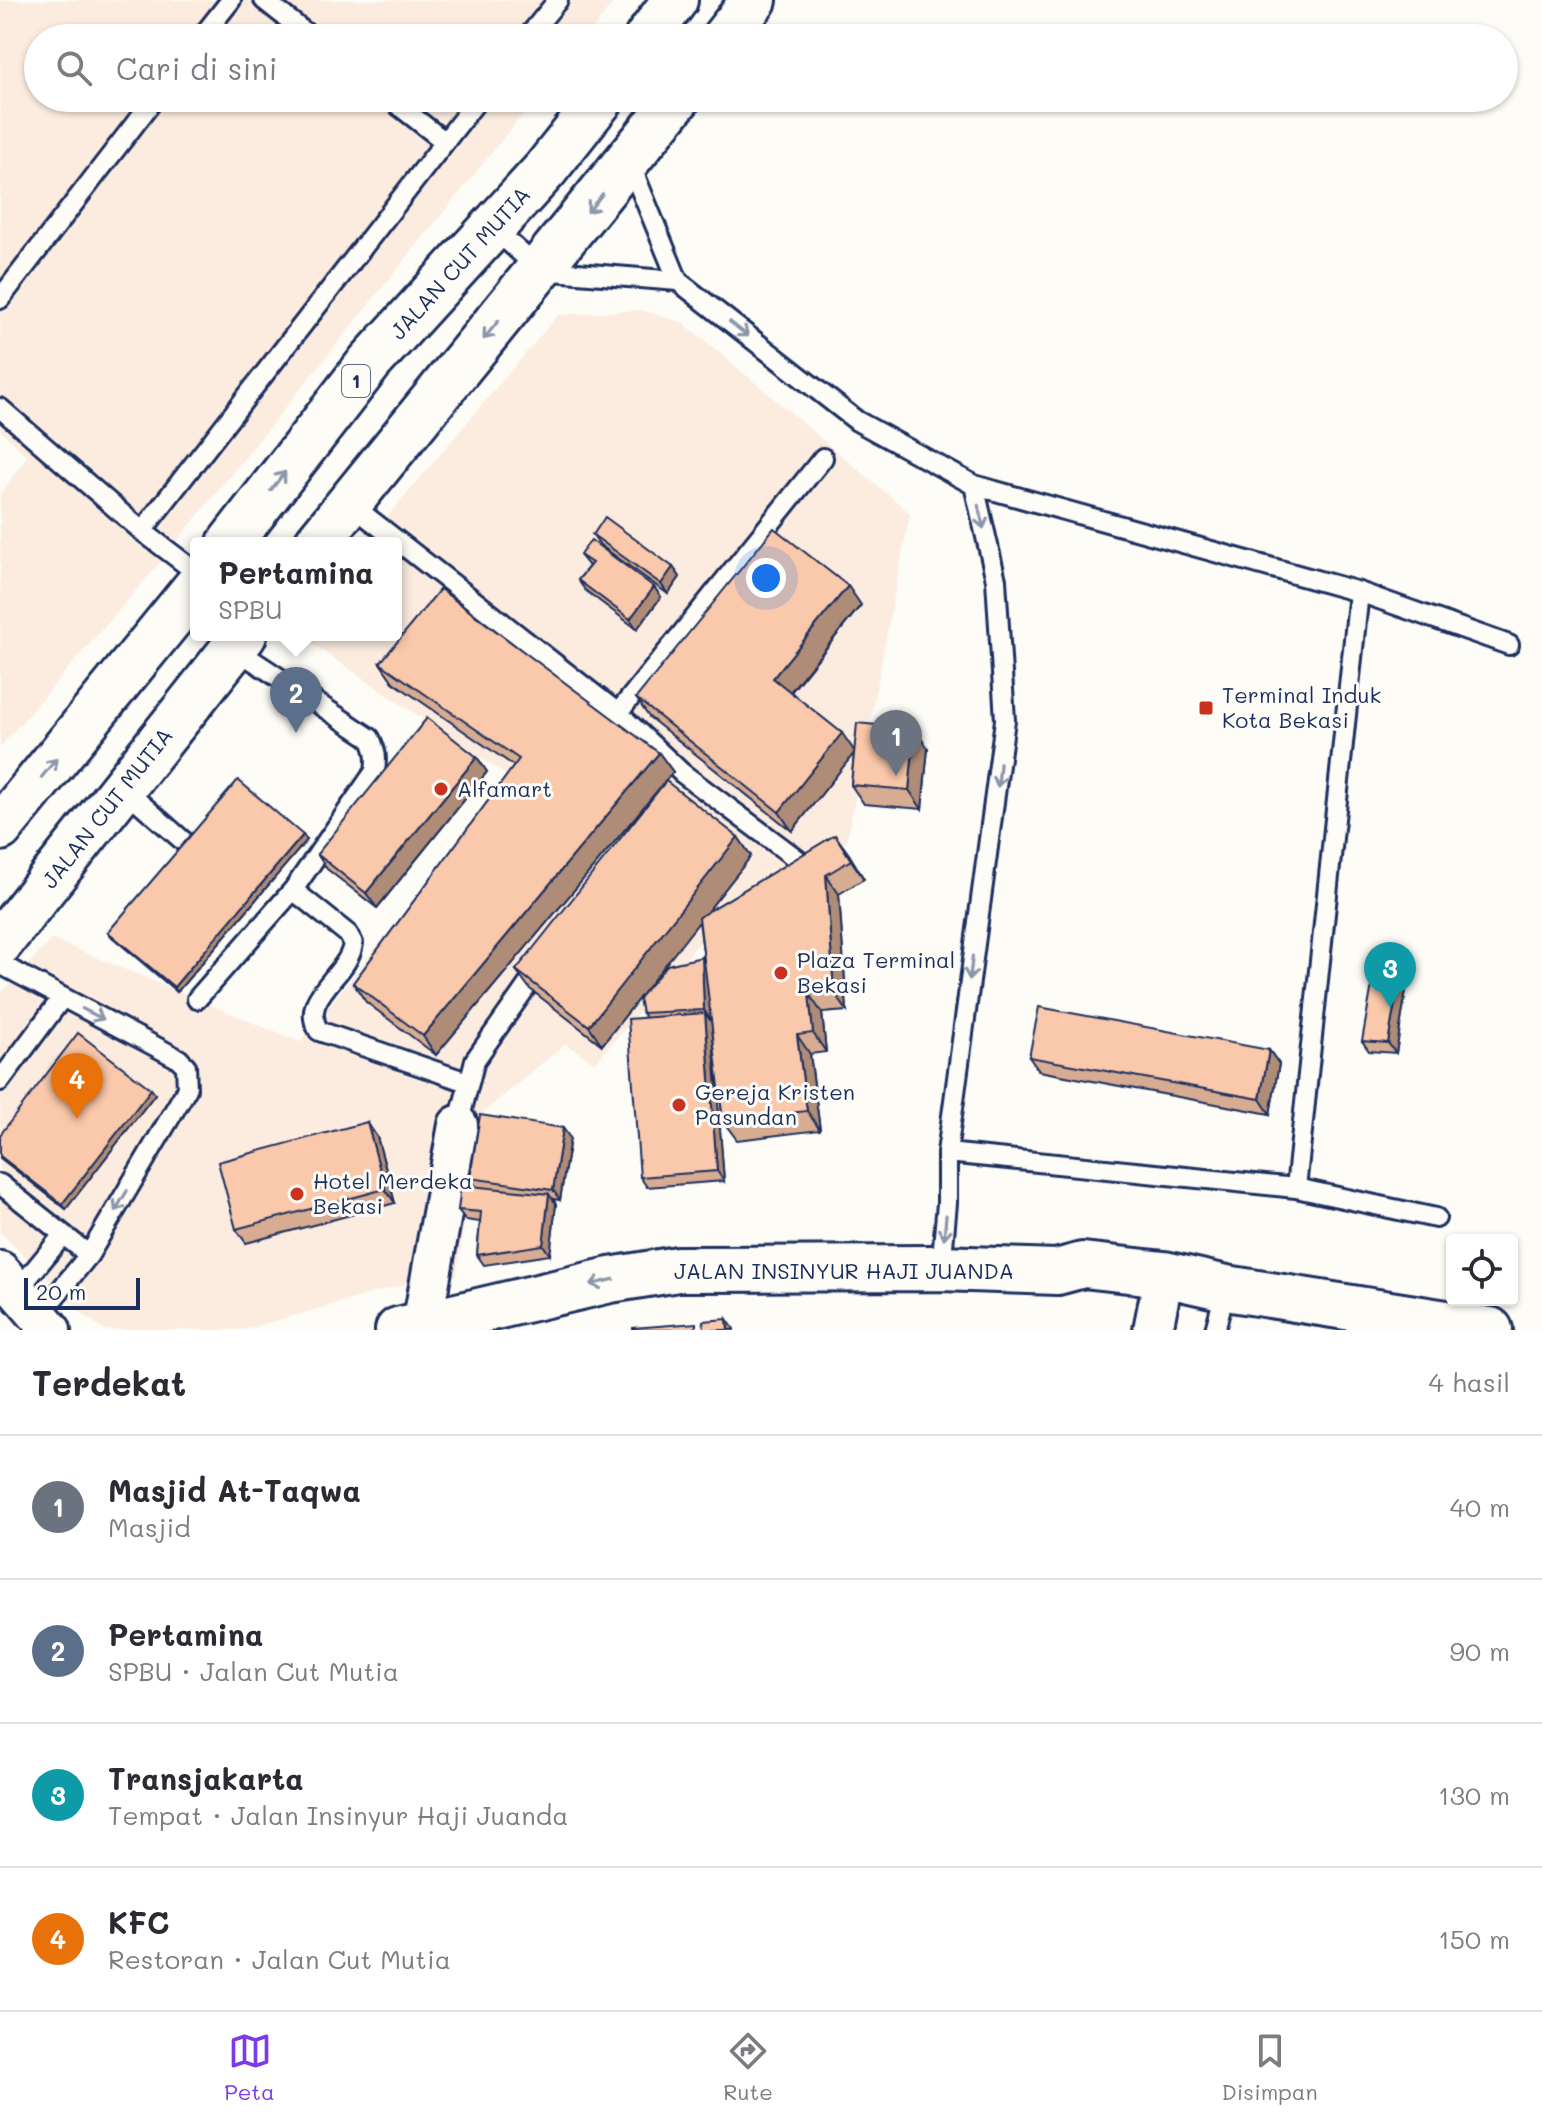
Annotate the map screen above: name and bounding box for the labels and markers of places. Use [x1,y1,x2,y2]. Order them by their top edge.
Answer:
pin: 2 [270,667,322,733]
place label: Terminal Induk Kota Bekasi [1222,680,1381,734]
marker: Terminal Induk Kota Bekasi [1197,699,1215,717]
pin: 1 [870,710,922,776]
place label: Alfamart [457,774,552,803]
marker: Alfamart [432,780,450,798]
pin: 3 [1364,942,1416,1008]
place label: Plaza Terminal Bekasi [797,945,955,999]
marker: Plaza Terminal Bekasi [772,964,790,982]
pin: 4 [51,1053,103,1119]
place label: Gereja Kristen Pasundan [695,1077,855,1131]
marker: Gereja Kristen Pasundan [670,1096,688,1114]
place label: Hotel Merdeka Bekasi [313,1166,473,1220]
marker: Hotel Merdeka Bekasi [288,1185,306,1203]

